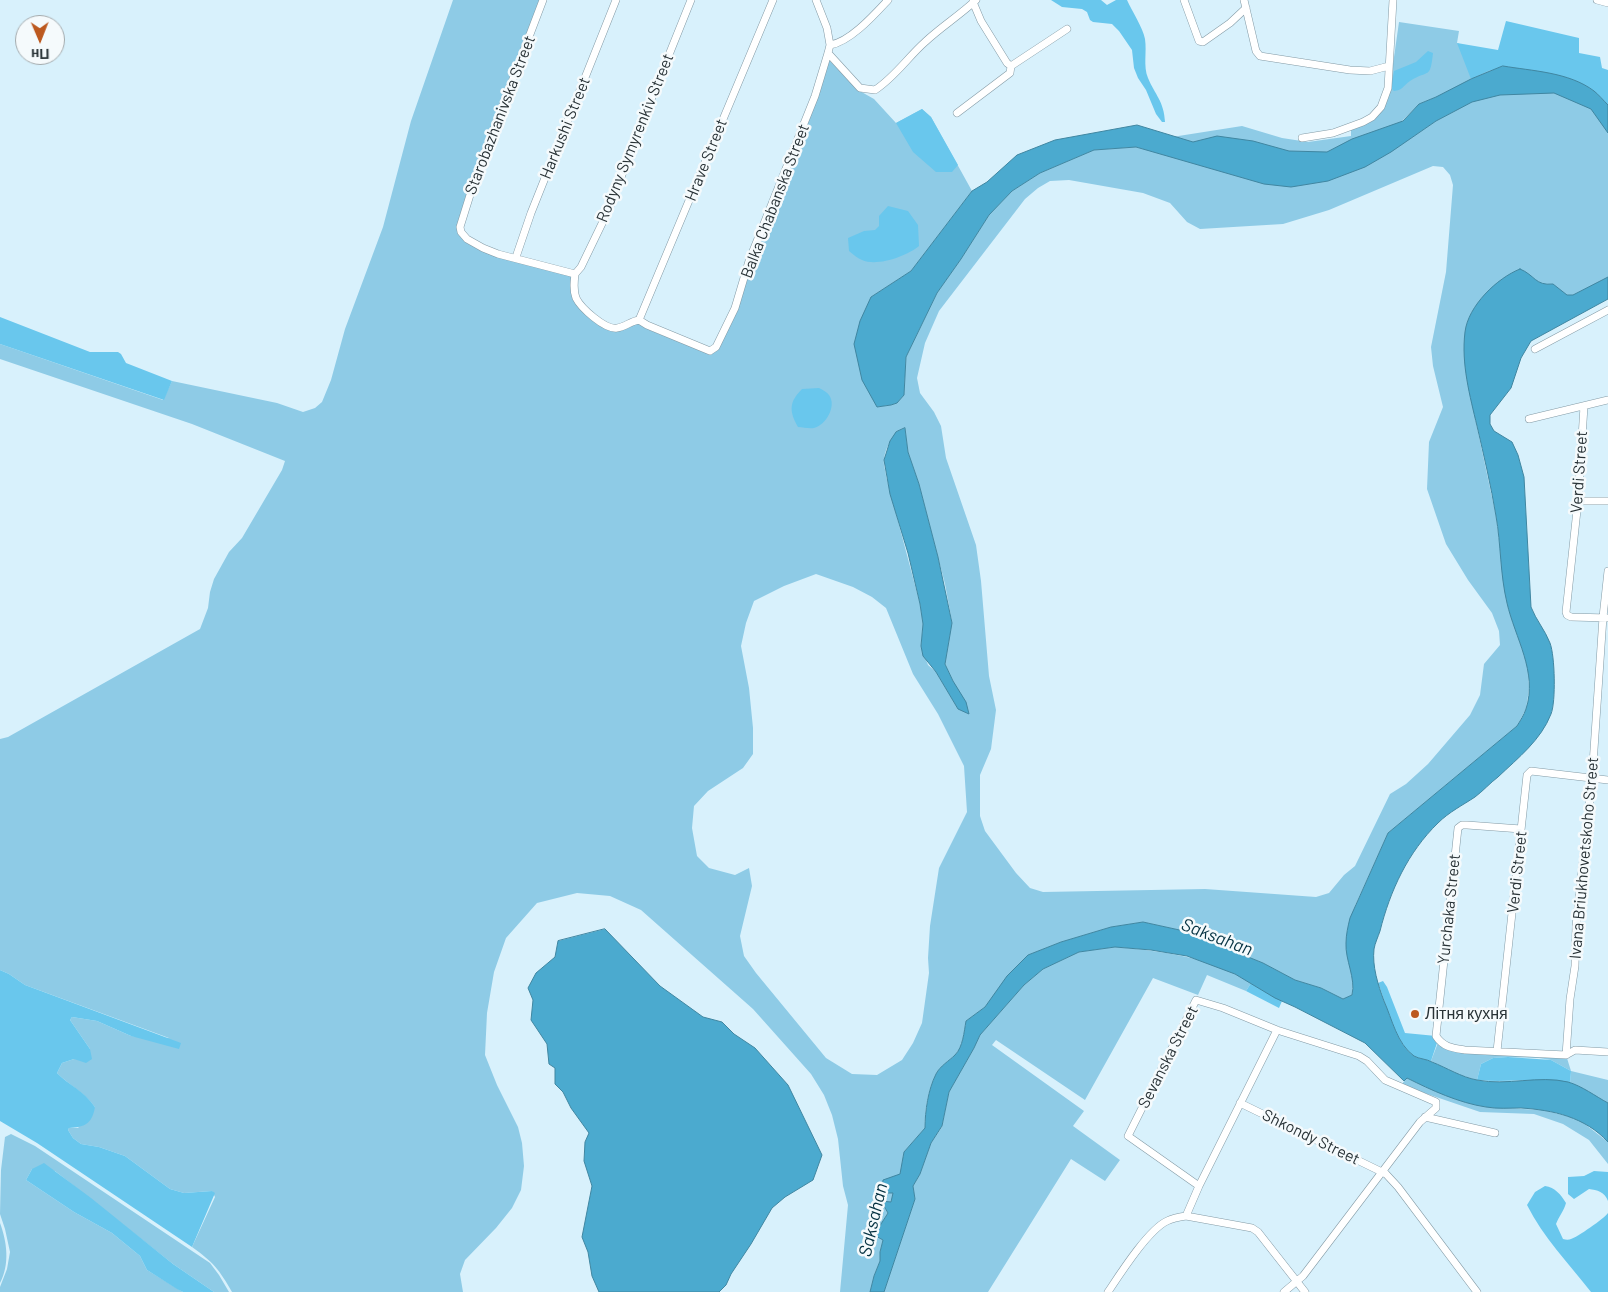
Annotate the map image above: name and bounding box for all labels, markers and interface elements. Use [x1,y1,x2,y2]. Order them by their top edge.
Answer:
north arrow [15,15,65,65]
street label: Starobazhanivska Street [461,33,539,197]
text: Пн [31,46,50,63]
street label: Rodyny Symyrenkiv Street [592,51,678,225]
street label: Harkushi Street [536,74,594,182]
street label: Hrave Street [681,116,731,204]
street label: Balka Chabanska Street [737,121,813,281]
street label: Verdi Street [1567,430,1591,514]
street label: Ivana Briukhovetskoho Street [1566,756,1602,960]
street label: Verdi Street [1503,830,1531,914]
street label: Yurchaka Street [1434,853,1464,965]
water label: Saksahan [1178,914,1256,960]
street label: Sevanska Street [1134,1003,1202,1111]
place label: Літня кухня [1425,1004,1508,1024]
marker: Літня кухня [1409,1008,1421,1020]
street label: Shkondy Street [1259,1105,1363,1169]
water label: Saksahan [854,1181,892,1259]

